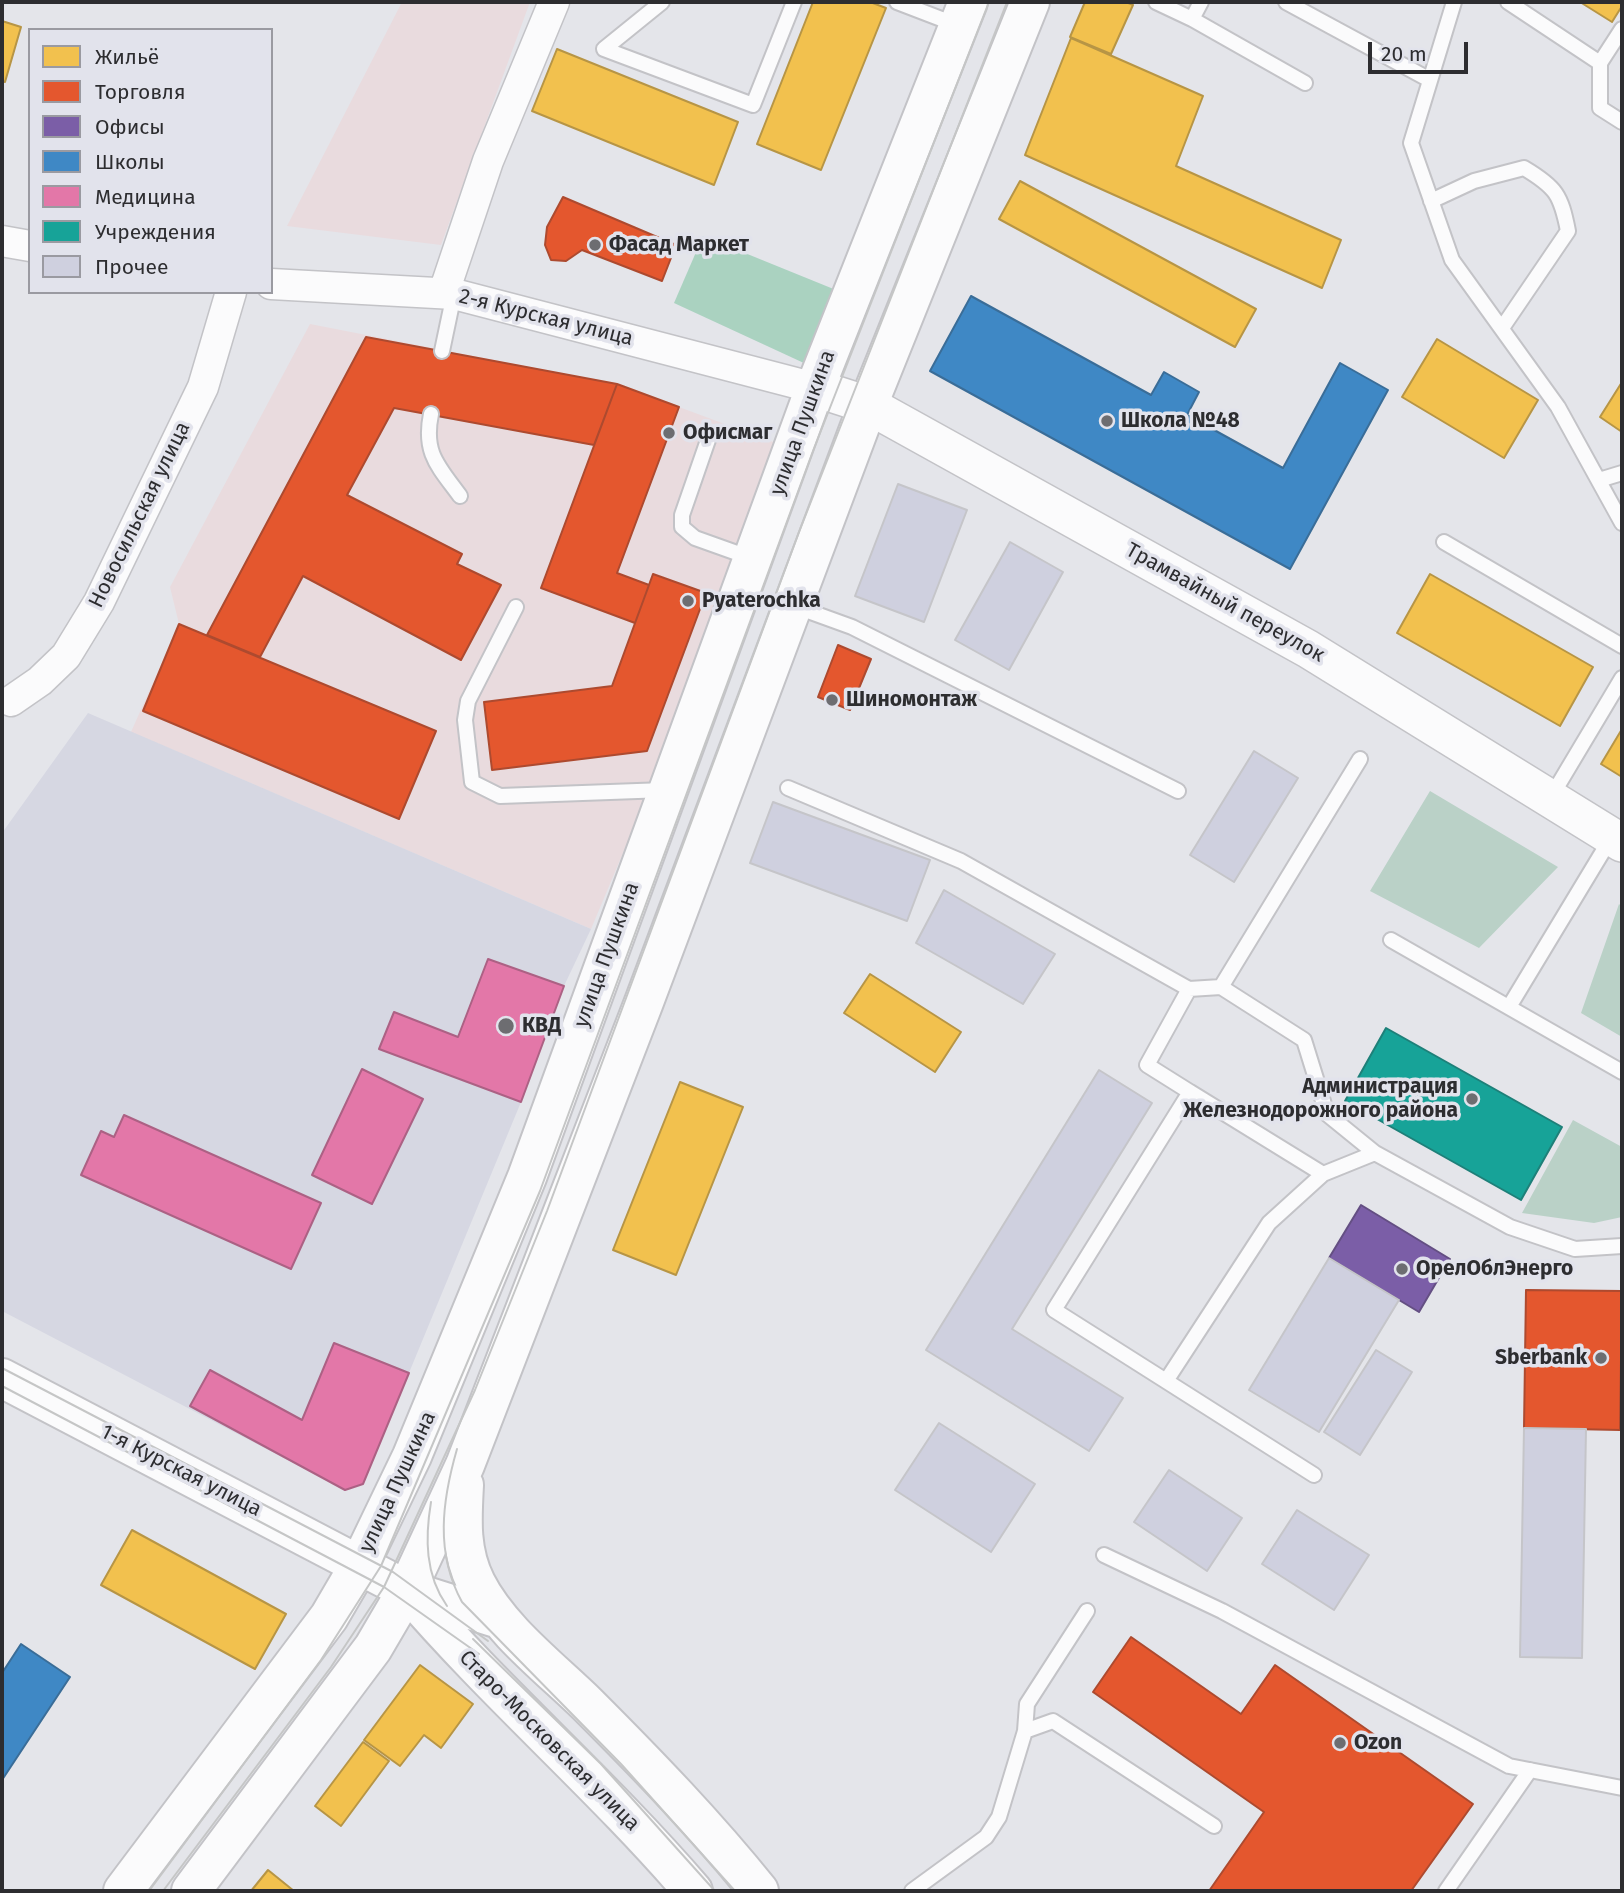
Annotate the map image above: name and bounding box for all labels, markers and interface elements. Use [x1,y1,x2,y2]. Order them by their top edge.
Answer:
legend [28,28,273,294]
scale bar [1372,28,1472,72]
text: 20 m [1381,41,1427,67]
text: Жильё [95,44,159,70]
text: Торговля [95,79,186,105]
text: Офисы [95,114,165,140]
text: Школы [95,149,165,175]
text: Медицина [95,184,196,210]
text: Учреждения [95,219,216,245]
place label: Фасад Маркет [609,232,749,258]
marker: Фасад Маркет [587,237,603,253]
text: Прочее [95,254,168,280]
street label: 2-я Курская улица [456,284,636,352]
street label: улица Пушкина [765,347,841,499]
place label: Школа №48 [1121,408,1240,434]
marker: Школа №48 [1099,413,1115,429]
street label: Новосильская улица [84,418,196,612]
place label: Офисмаг [683,420,772,446]
marker: Офисмаг [661,425,677,441]
street label: Трамвайный переулок [1121,538,1329,668]
place label: Pyaterochka [702,588,821,614]
marker: Pyaterochka [680,593,696,609]
place label: Шиномонтаж [846,687,977,713]
marker: Шиномонтаж [824,692,840,708]
street label: улица Пушкина [569,879,645,1031]
place label: КВД [522,1013,561,1039]
marker: КВД [496,1016,516,1036]
place label: Администрация Железнодорожного района [1183,1074,1458,1124]
marker: Администрация Железнодорожного района [1464,1091,1480,1107]
place label: ОрелОблЭнерго [1416,1256,1573,1282]
marker: ОрелОблЭнерго [1394,1261,1410,1277]
place label: Sberbank [1495,1345,1587,1371]
marker: Sberbank [1593,1350,1609,1366]
street label: улица Пушкина [354,1407,442,1557]
street label: 1-я Курская улица [96,1420,266,1522]
street label: Старо-Московская улица [453,1645,645,1837]
place label: Ozon [1354,1730,1402,1756]
marker: Ozon [1332,1735,1348,1751]

